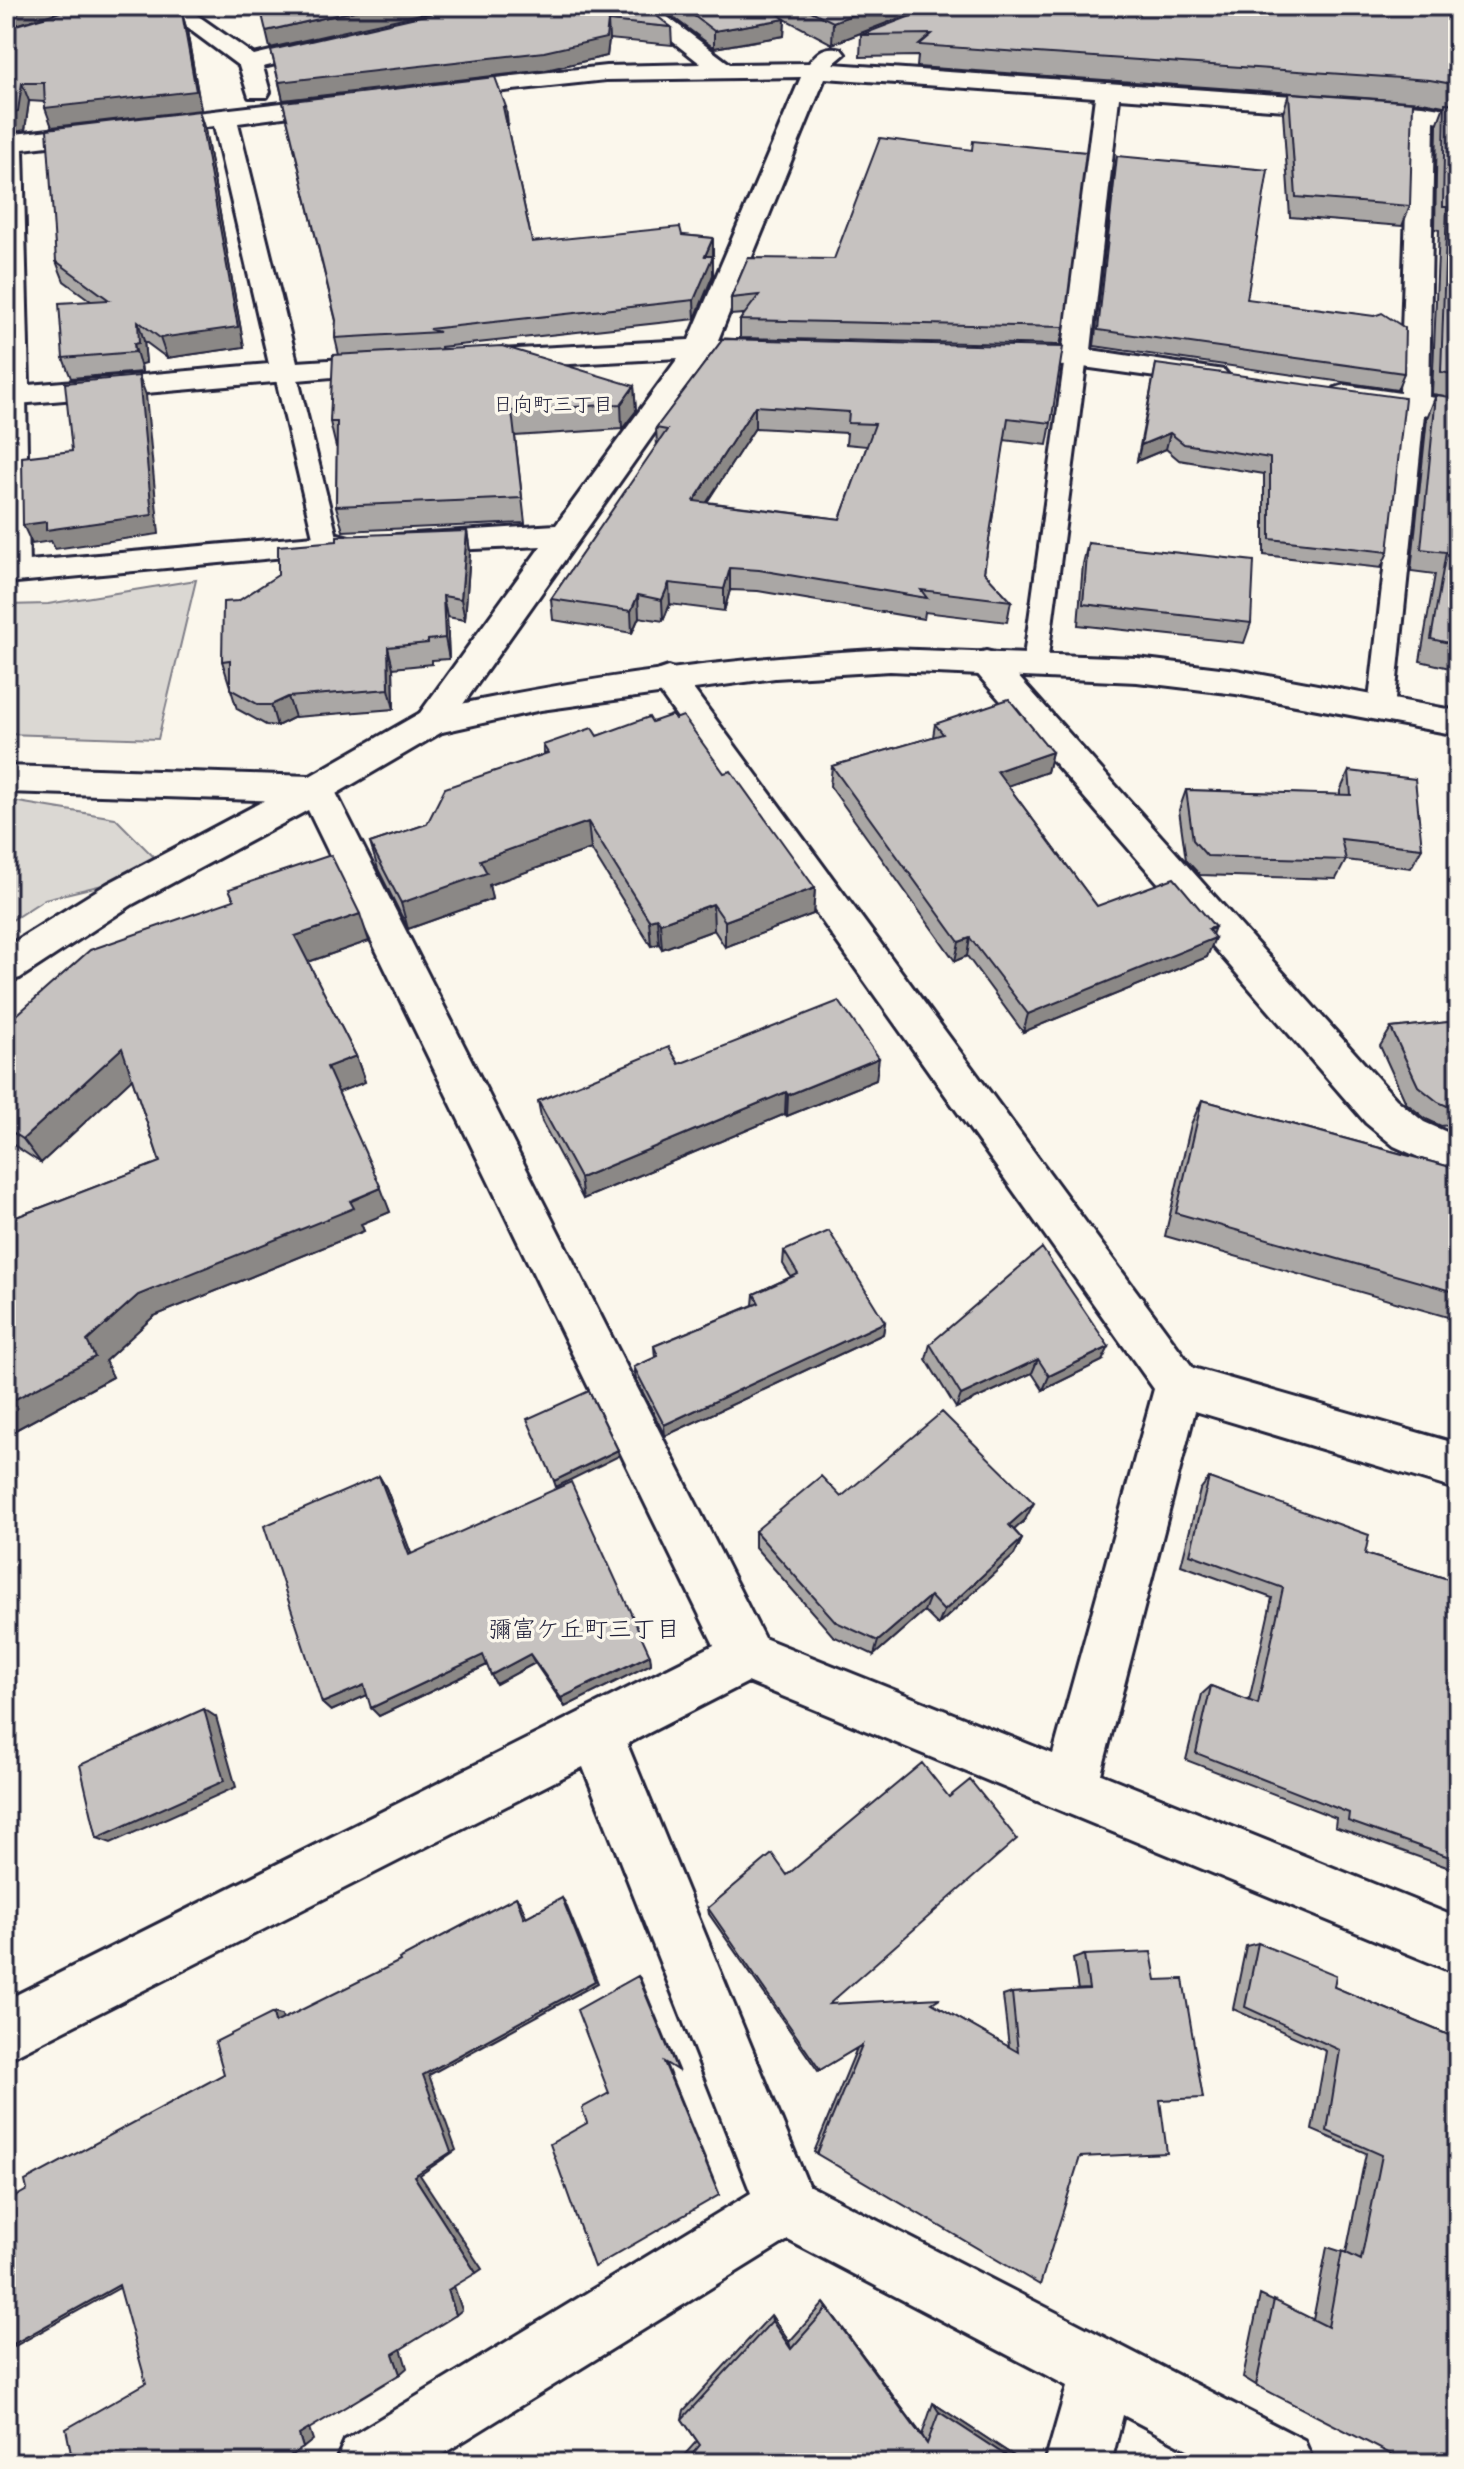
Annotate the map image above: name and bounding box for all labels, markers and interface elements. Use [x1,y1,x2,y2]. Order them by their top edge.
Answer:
district label: 日向町三丁目 [493,390,613,416]
district label: 彌富ケ丘町三丁目 [488,1612,680,1643]

